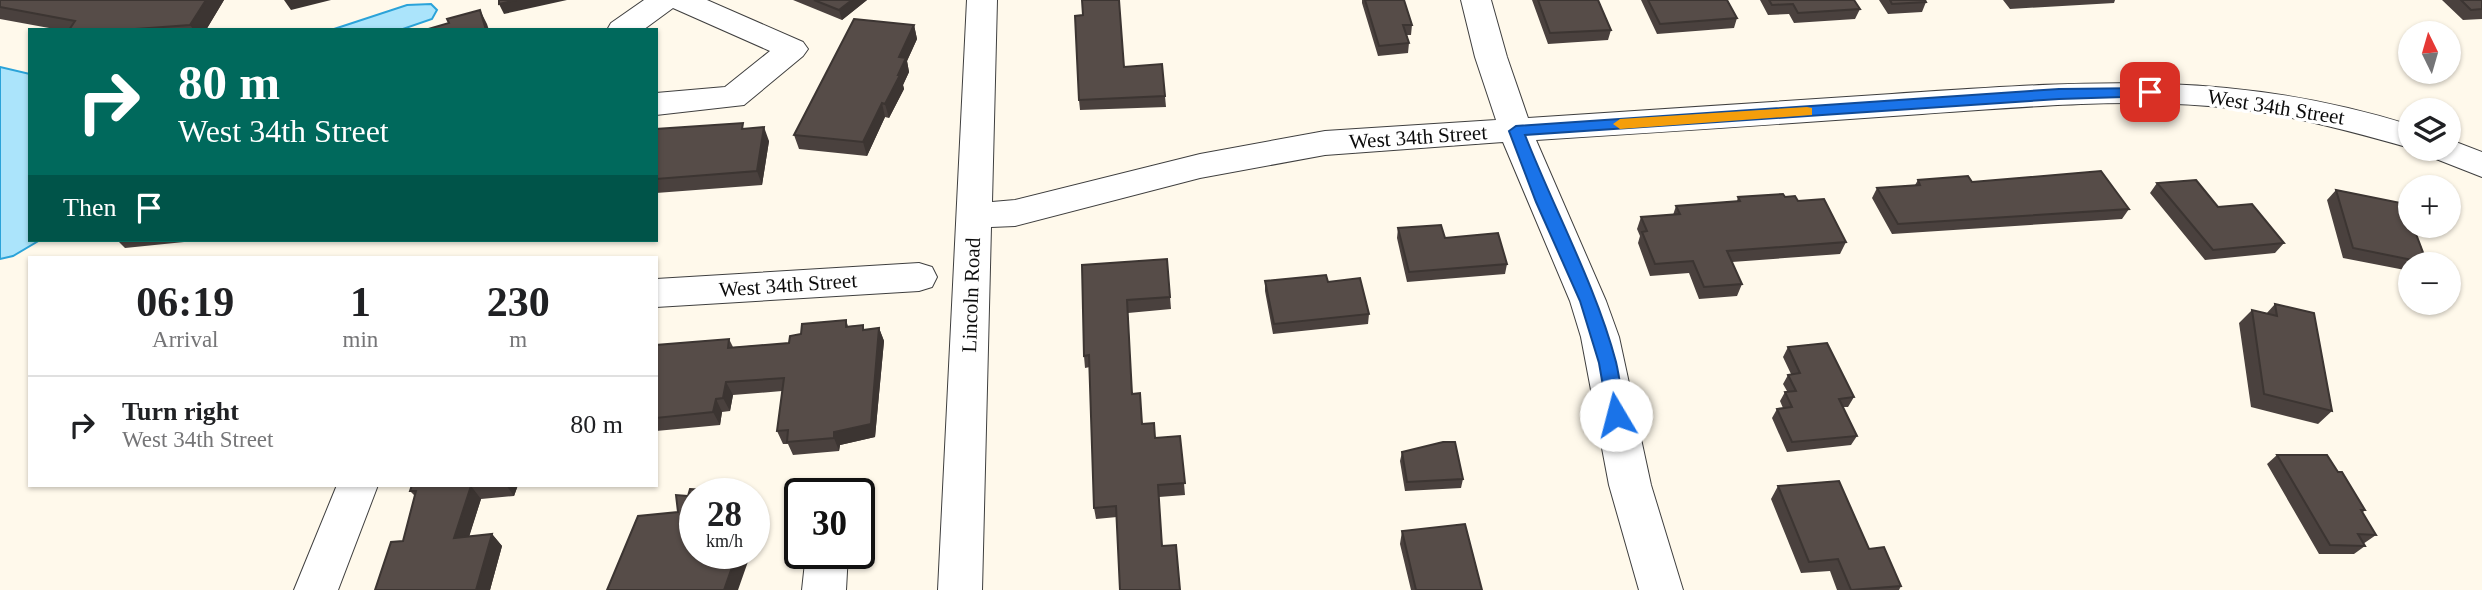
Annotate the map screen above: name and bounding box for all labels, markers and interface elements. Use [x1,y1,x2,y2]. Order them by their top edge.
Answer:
north arrow [2398,21,2460,84]
map controls [2398,21,2461,315]
text: 80 m [178,55,280,110]
icon: right [63,56,154,147]
pin [2120,62,2180,122]
icon: arrive [2131,73,2169,111]
street label: West 34th Street [2206,84,2346,130]
button: layers [2398,98,2461,161]
text: West 34th Street [178,113,389,149]
street label: West 34th Street [1348,120,1488,154]
button: + [2398,175,2461,238]
icon: arrive [130,189,168,227]
text: Then [63,193,116,222]
street label: Lincoln Road [957,237,985,353]
button: − [2398,252,2461,315]
street label: West 34th Street [718,268,858,302]
text: 06:19 [136,279,234,325]
text: 1 [350,279,371,325]
text: 230 [487,279,550,325]
text: Arrival [152,327,219,352]
text: min [343,327,378,352]
text: m [509,327,527,352]
position arrow [1579,378,1653,452]
text: Turn right [122,397,239,426]
icon: right [63,406,101,444]
text: 80 m [570,410,623,439]
text: West 34th Street [122,427,273,452]
speed limit sign: 30 [784,478,875,569]
text: 28 [707,495,742,534]
text: km/h [706,531,743,551]

